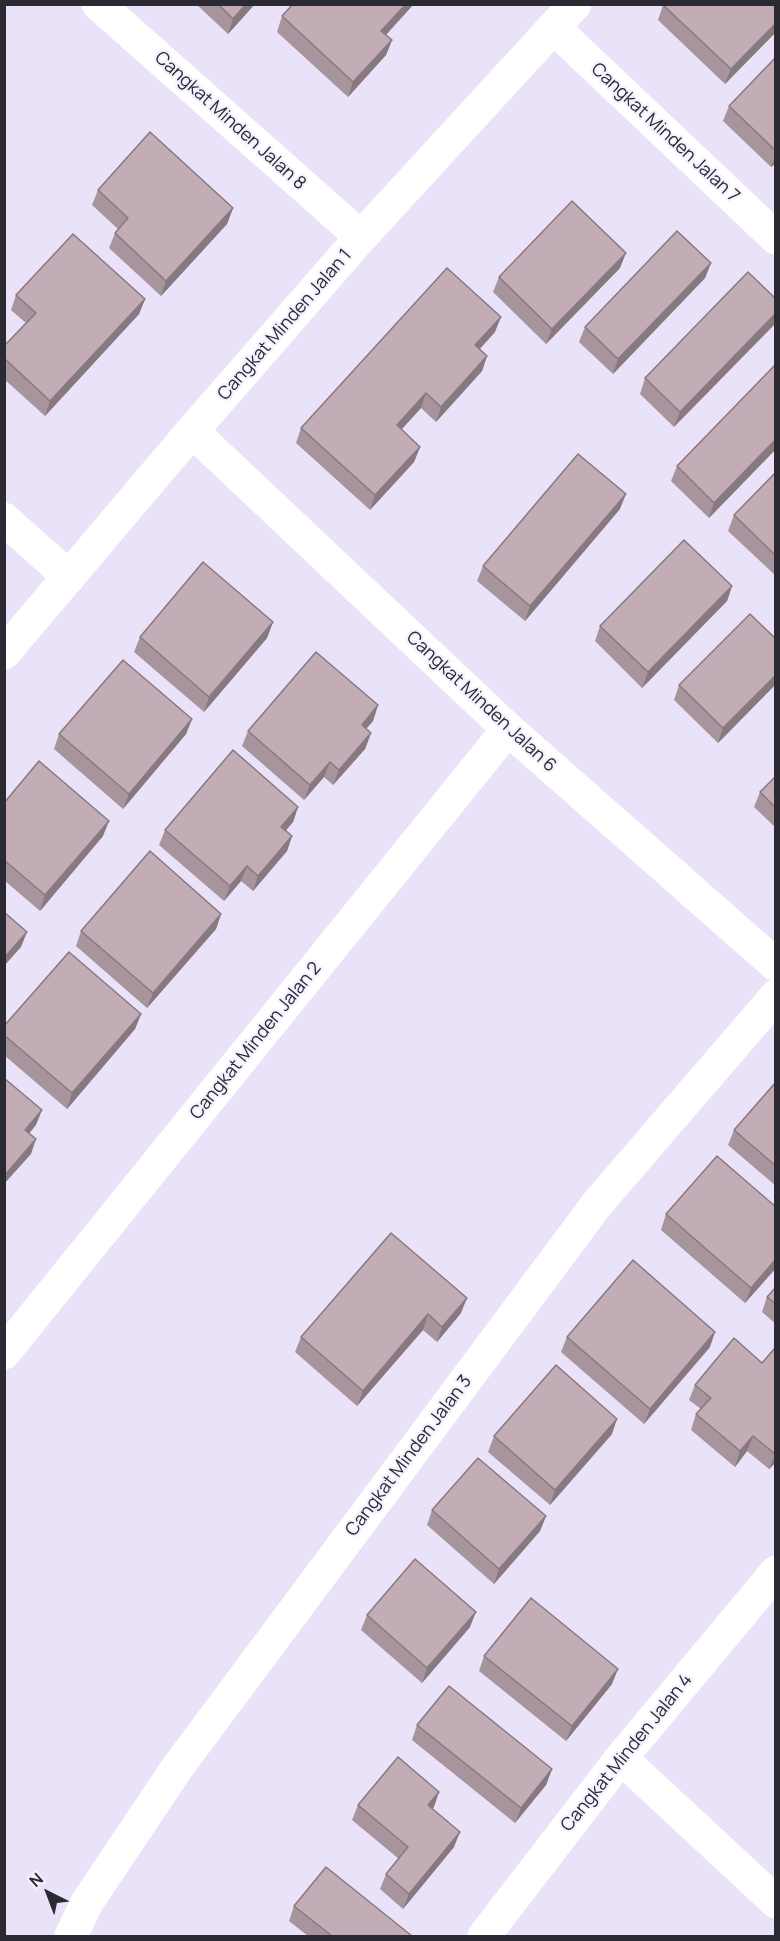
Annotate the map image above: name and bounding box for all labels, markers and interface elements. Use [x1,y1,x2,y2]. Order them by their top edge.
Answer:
street label: Cangkat Minden Jalan 8 [150,47,310,195]
street label: Cangkat Minden Jalan 7 [586,59,744,207]
street label: Cangkat Minden Jalan 1 [214,245,356,405]
street label: Cangkat Minden Jalan 6 [402,627,560,777]
street label: Cangkat Minden Jalan 2 [186,958,326,1124]
street label: Cangkat Minden Jalan 3 [341,1371,477,1541]
street label: Cangkat Minden Jalan 4 [557,1670,697,1836]
north arrow [18,1863,78,1923]
text: N [24,1868,48,1892]

